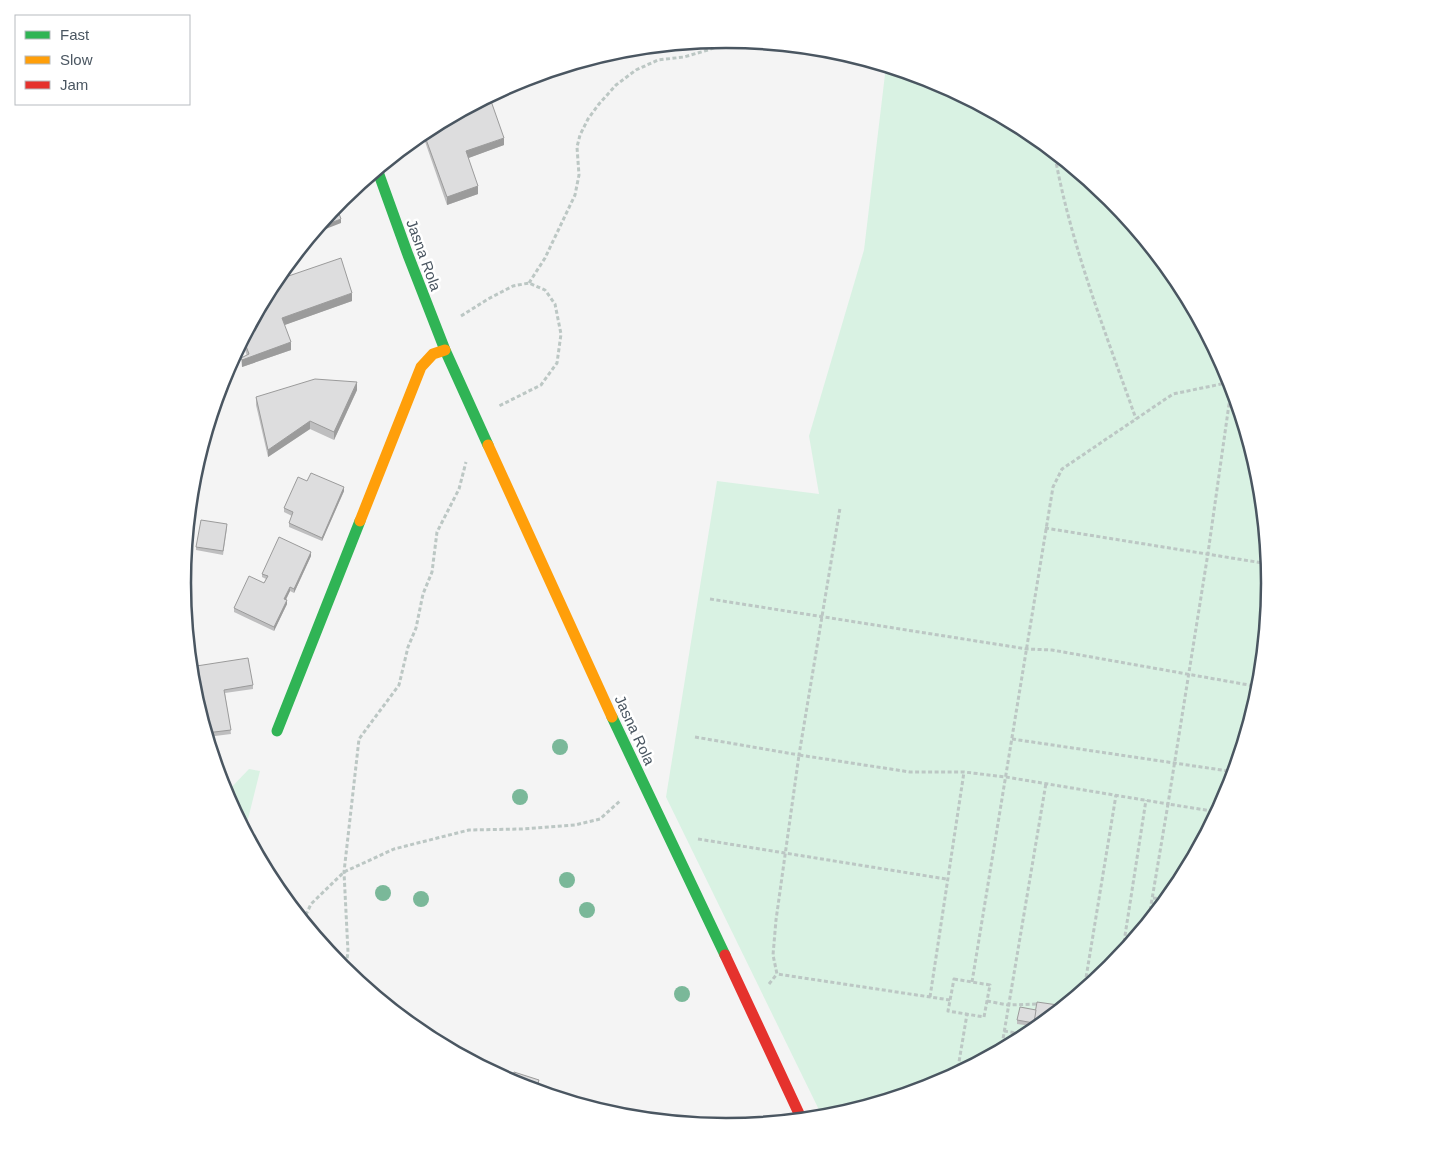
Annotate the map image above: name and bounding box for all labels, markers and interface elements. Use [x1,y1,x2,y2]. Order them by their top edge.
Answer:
legend [15,15,190,105]
text: Fast [60,26,90,43]
text: Slow [60,51,93,68]
text: Jam [60,76,88,93]
street label: Jasna Rola [403,217,445,294]
street label: Jasna Rola [611,692,659,768]

